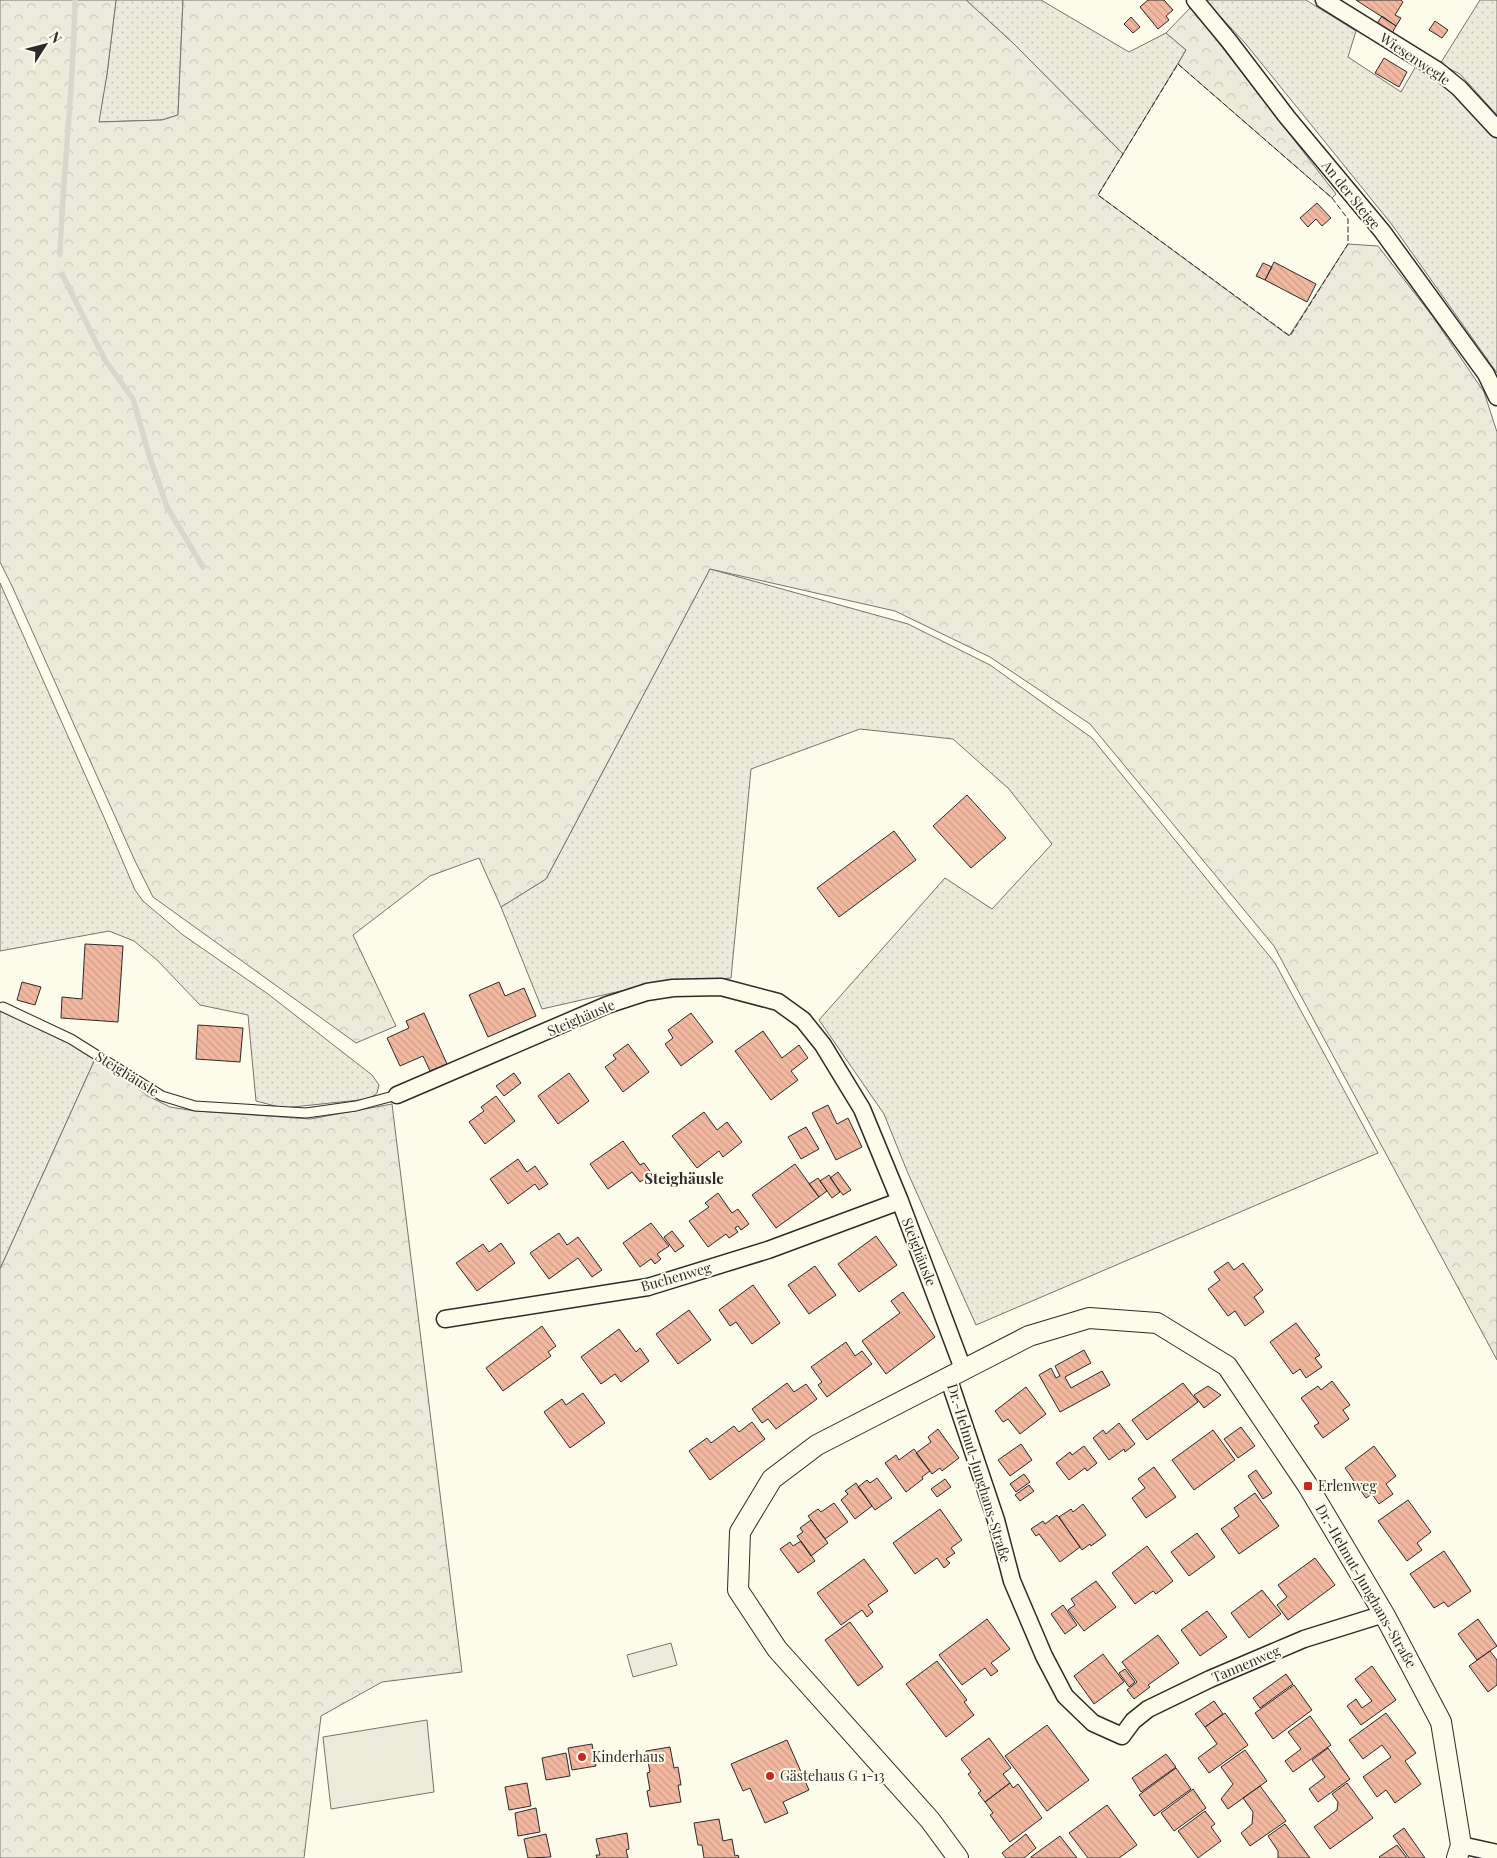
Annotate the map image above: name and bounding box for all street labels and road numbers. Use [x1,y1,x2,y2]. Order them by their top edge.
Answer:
street label: Wiesenwegle [1375,27,1454,89]
street label: An der Steige [1317,156,1385,233]
street label: Steighäusle [544,995,617,1040]
street label: Steighäusle [92,1047,163,1101]
street label: Steighäusle [898,1215,941,1289]
street label: Buchenweg [638,1257,714,1296]
street label: Dr.-Helmut-Junghans-Straße [943,1381,1016,1565]
street label: Dr.-Helmut-Junghans-Straße [1312,1500,1421,1671]
street label: Tannenweg [1209,1640,1284,1686]

